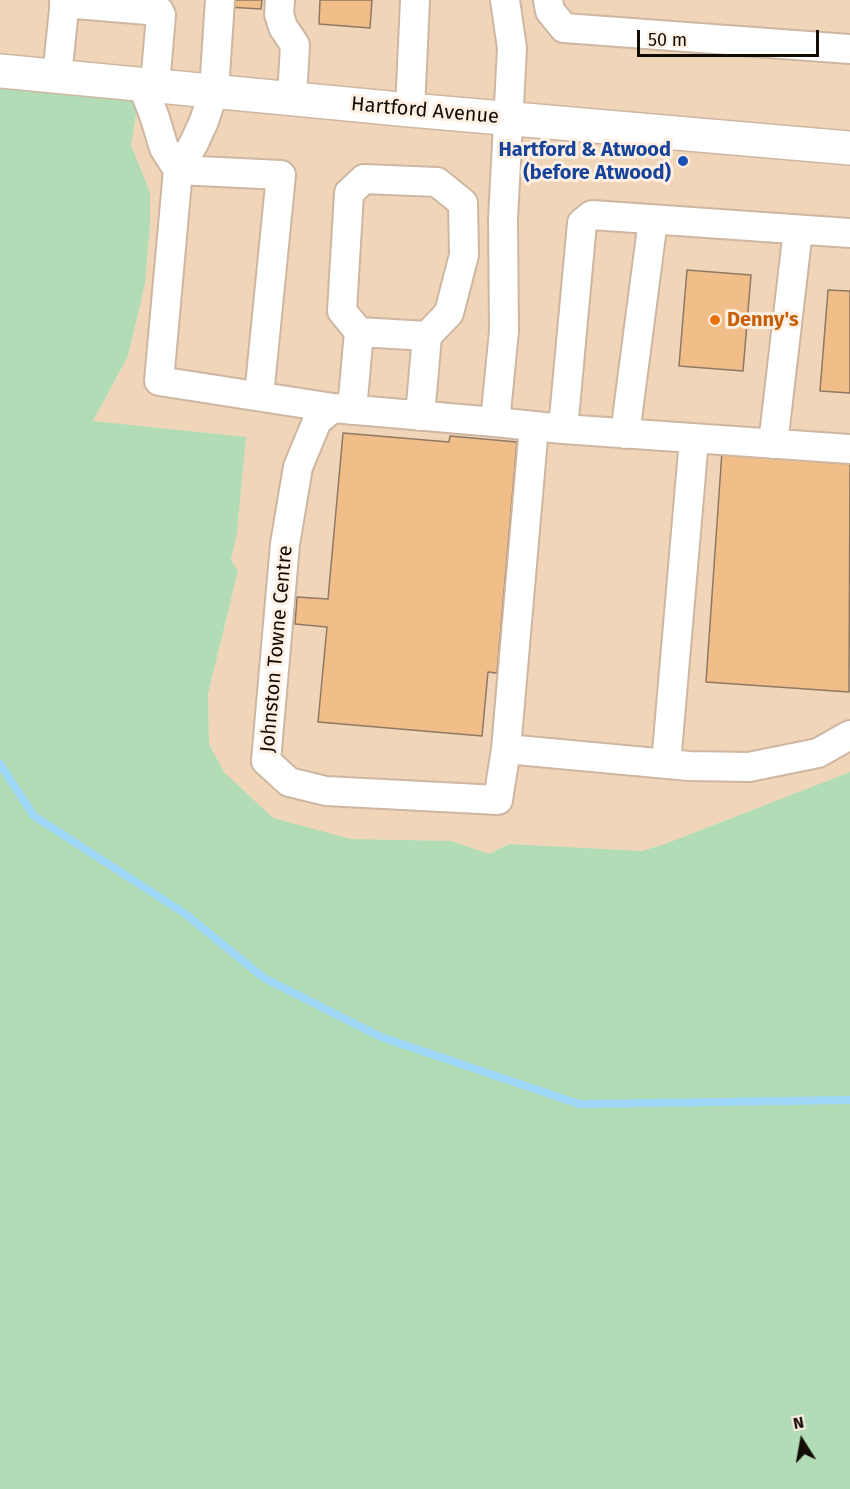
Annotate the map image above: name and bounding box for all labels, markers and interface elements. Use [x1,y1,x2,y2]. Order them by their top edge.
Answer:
scale bar [640,18,822,56]
text: 50 m [648,29,687,51]
street label: Hartford Avenue [350,93,500,129]
place label: Hartford & Atwood (before Atwood) [498,138,671,185]
marker: Hartford & Atwood (before Atwood) [676,154,690,168]
place label: Denny's [727,308,799,332]
marker: Denny's [708,313,722,327]
street label: Johnston Towne Centre [256,544,298,754]
north arrow [772,1411,832,1471]
text: N [791,1413,805,1433]

